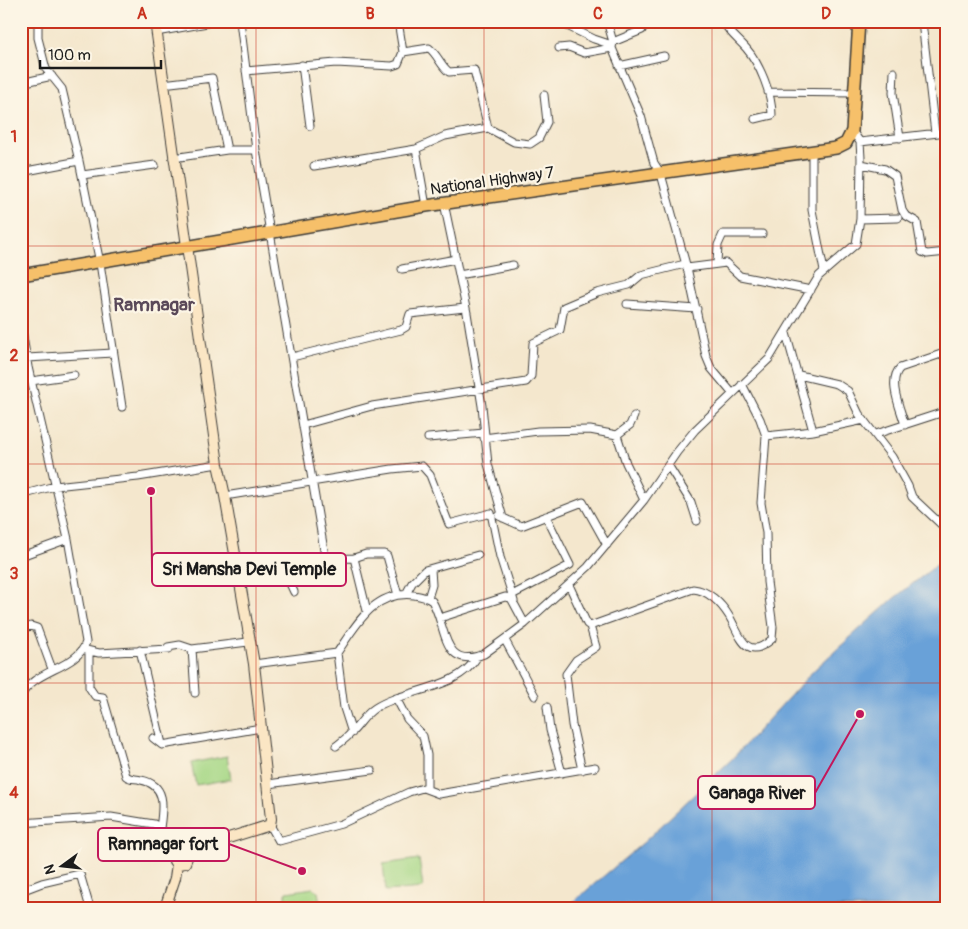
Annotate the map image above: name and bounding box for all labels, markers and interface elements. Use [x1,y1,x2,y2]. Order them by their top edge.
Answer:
text: A [137,4,148,24]
text: B [365,4,375,24]
text: C [593,4,603,24]
text: D [821,4,831,24]
scale bar [40,38,161,70]
text: 100 m [48,46,91,65]
text: 1 [11,127,17,147]
street label: National Highway 7 [429,162,556,200]
district label: Ramnagar [113,293,195,317]
text: 2 [10,346,19,366]
callout: Sri Mansha Devi Temple [152,553,346,586]
text: Sri Mansha Devi Temple [162,558,337,581]
text: 3 [10,564,19,584]
callout: Ganaga River [698,776,815,809]
text: Ganaga River [708,782,806,805]
text: 4 [9,783,19,803]
callout: Ramnagar fort [98,828,229,861]
text: Ramnagar fort [108,833,219,856]
north arrow [38,842,88,892]
text: N [40,862,59,876]

